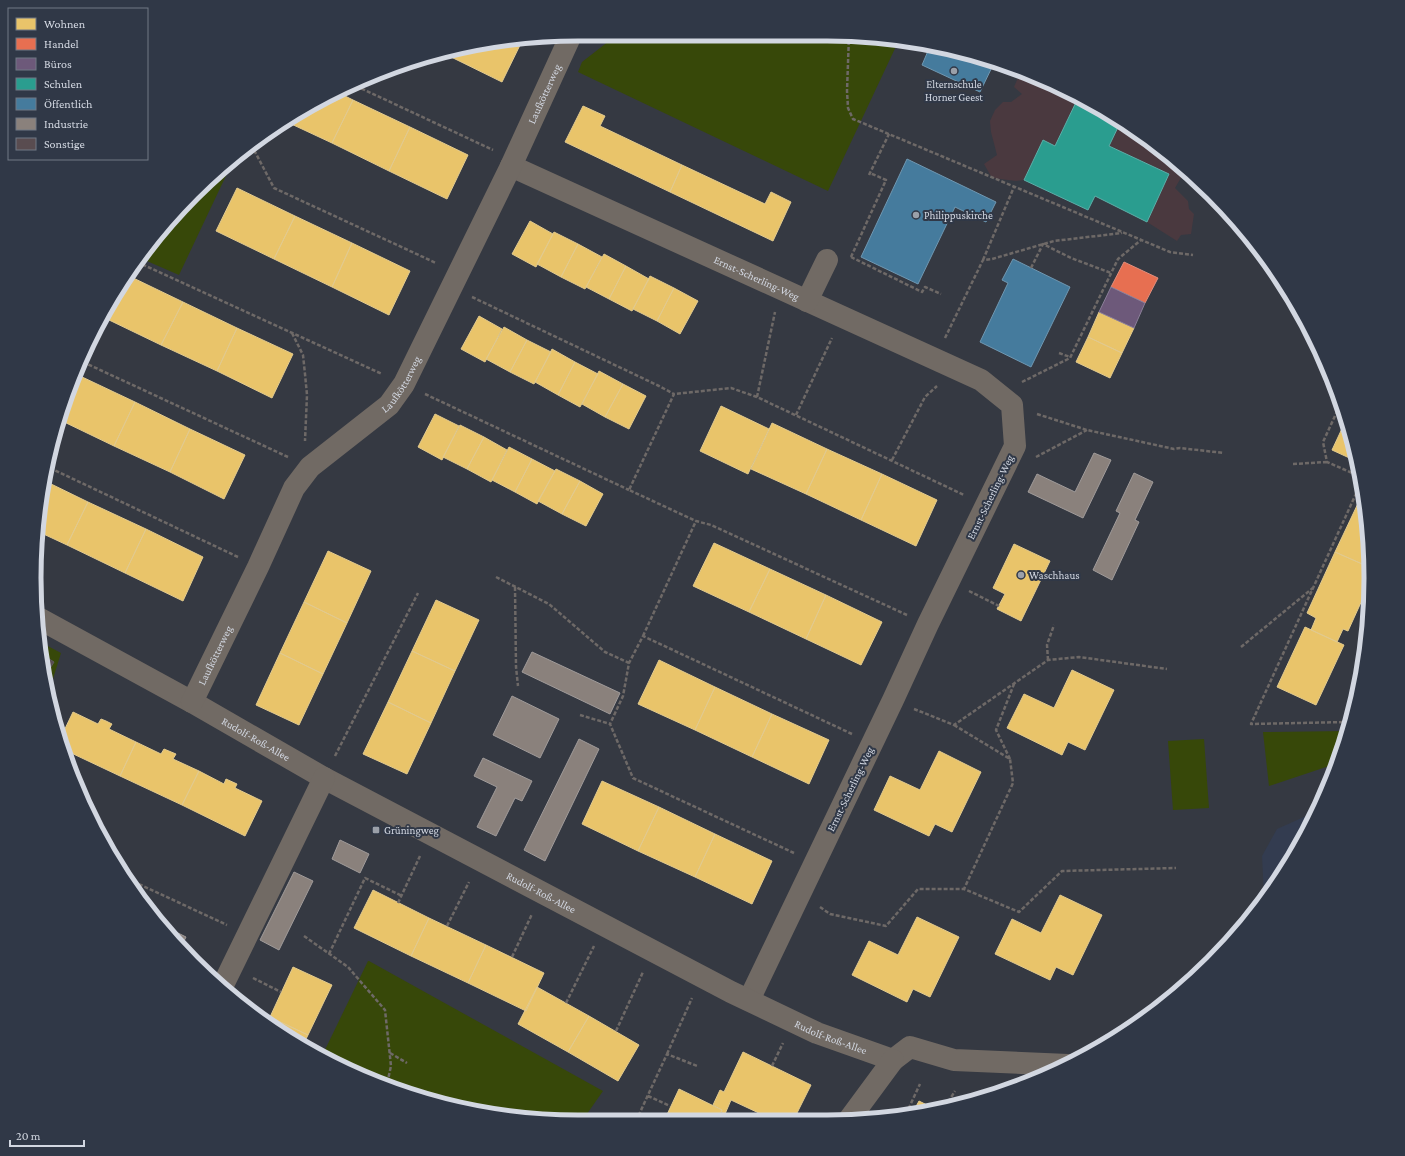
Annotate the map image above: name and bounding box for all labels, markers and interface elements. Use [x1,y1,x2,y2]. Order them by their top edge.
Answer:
legend [8,8,148,160]
text: Wohnen [44,17,86,31]
text: Handel [44,37,79,51]
text: Büros [44,57,72,71]
street label: Laufkötterweg [525,61,564,126]
marker: Elternschule Horner Geest [949,66,959,76]
text: Schulen [44,77,83,91]
place label: Elternschule Horner Geest [925,78,983,103]
text: Öffentlich [44,97,93,111]
text: Industrie [44,117,88,131]
text: Sonstige [44,137,85,151]
place label: Philippuskirche [924,209,993,222]
marker: Philippuskirche [911,210,921,220]
street label: Ernst-Scherling-Weg [712,253,802,304]
street label: Laufkötterweg [379,353,424,415]
street label: Ernst-Scherling-Weg [964,452,1017,542]
place label: Waschhaus [1029,569,1080,581]
marker: Waschhaus [1016,570,1026,580]
street label: Laufkötterweg [195,623,236,687]
street label: Rudolf-Roß-Allee [220,715,292,763]
street label: Ernst-Scherling-Weg [824,744,877,834]
place label: Grüningweg [384,824,440,837]
marker: Grüningweg [371,825,381,835]
street label: Rudolf-Roß-Allee [505,869,578,915]
street label: Rudolf-Roß-Allee [793,1017,869,1056]
scale bar [10,1122,84,1148]
text: 20 m [16,1129,41,1143]

